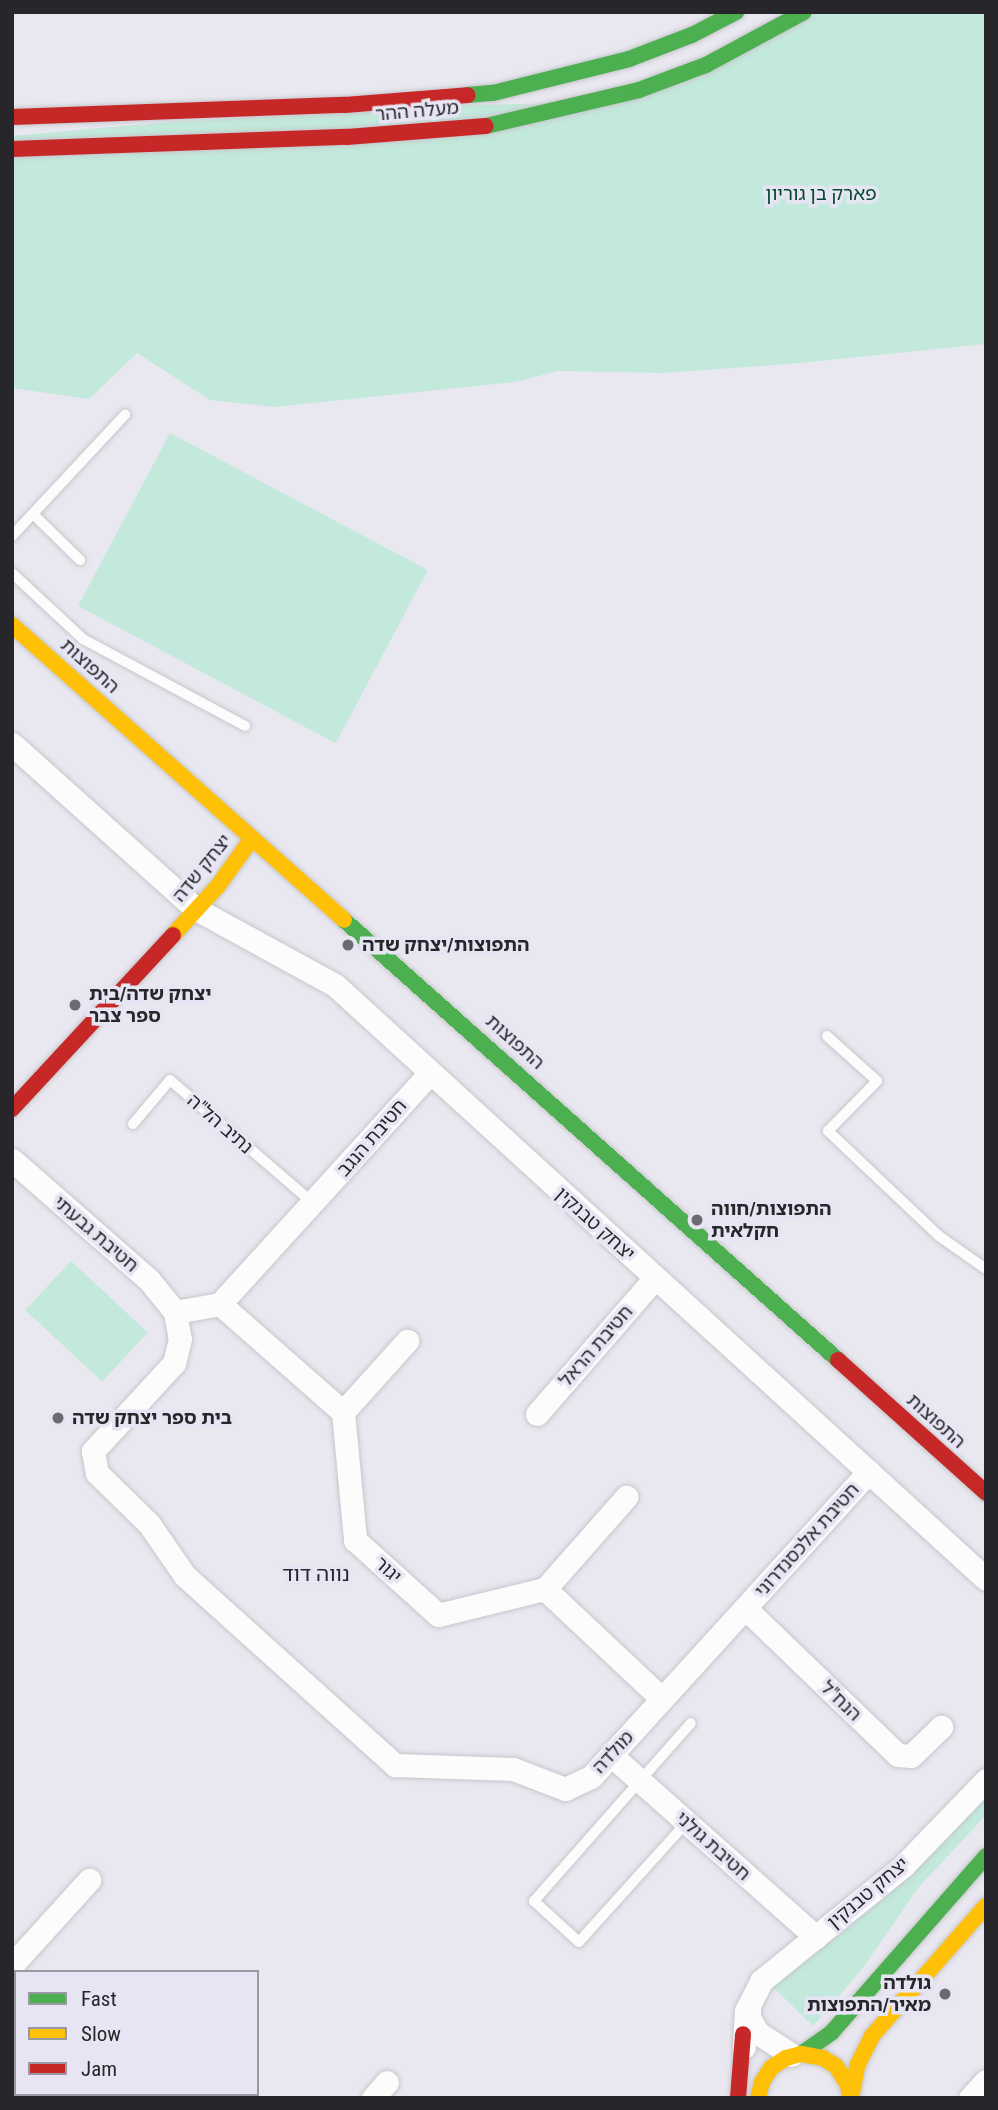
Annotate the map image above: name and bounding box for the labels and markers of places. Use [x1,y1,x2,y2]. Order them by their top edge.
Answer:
place label: התפוצות/יצחק שדה [362,934,529,956]
marker: התפוצות/יצחק שדה [340,937,356,953]
place label: יצחק שדה/בית ספר צבר [89,983,212,1027]
marker: יצחק שדה/בית ספר צבר [67,997,83,1013]
place label: התפוצות/חווה חקלאית [711,1198,831,1242]
marker: התפוצות/חווה חקלאית [689,1212,705,1228]
place label: בית ספר יצחק שדה [72,1407,232,1429]
marker: בית ספר יצחק שדה [50,1410,66,1426]
place label: גולדה מאיר/התפוצות [807,1972,931,2016]
marker: גולדה מאיר/התפוצות [937,1986,953,2002]

